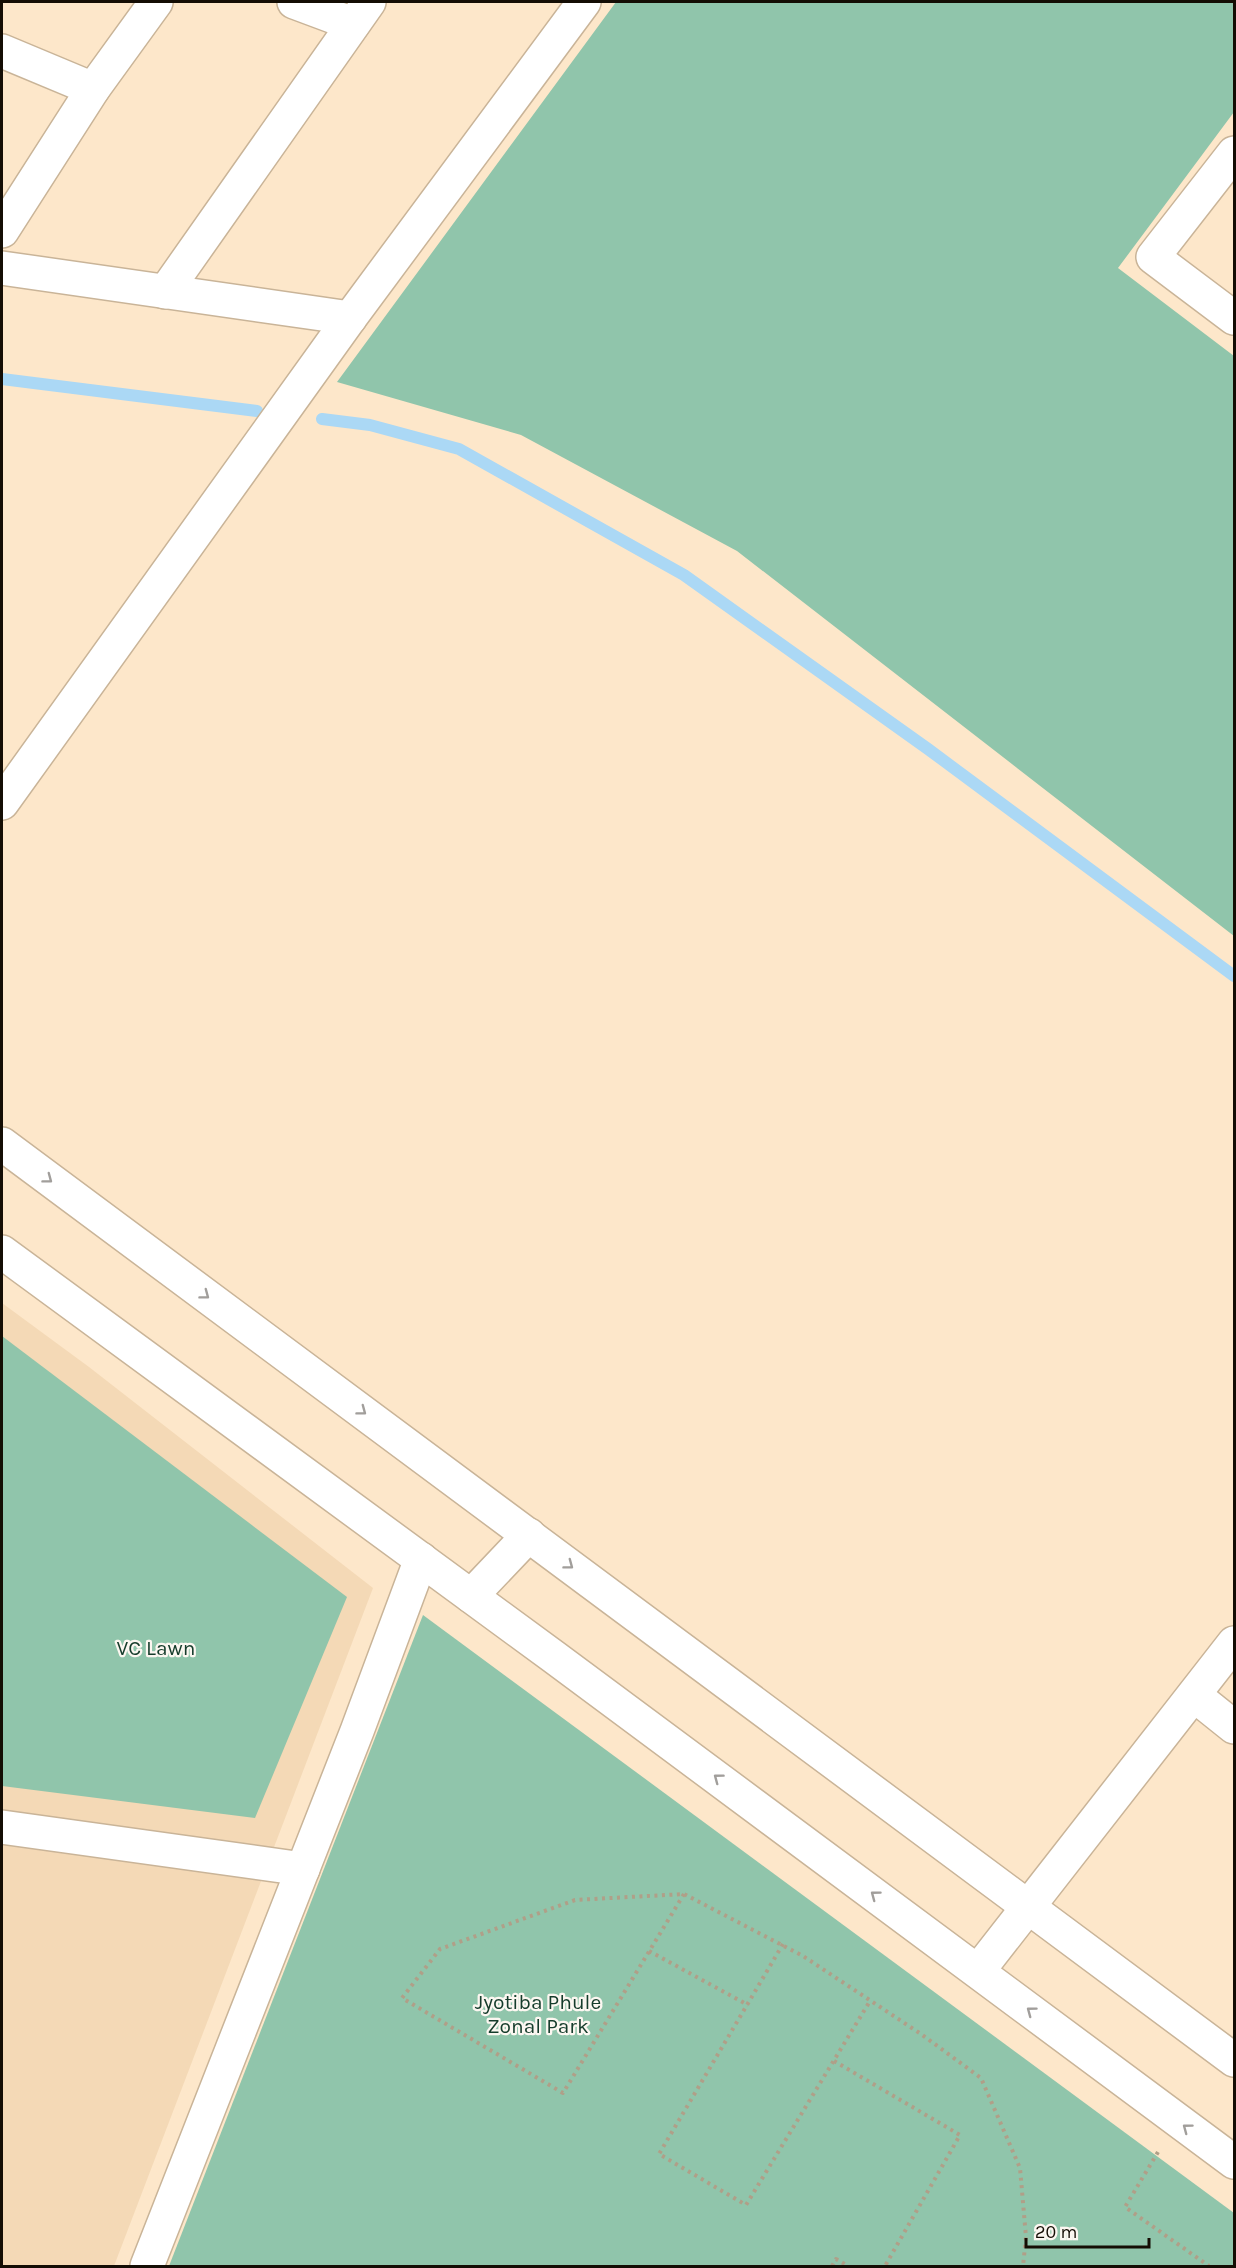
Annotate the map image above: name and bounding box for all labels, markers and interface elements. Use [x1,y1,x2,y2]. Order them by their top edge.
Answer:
one-way arrow [42,1172,53,1183]
one-way arrow [198,1288,209,1299]
one-way arrow [355,1404,366,1415]
one-way arrow [562,1558,573,1569]
park label: VC Lawn [117,1636,195,1660]
one-way arrow [714,1775,725,1786]
one-way arrow [870,1891,881,1902]
park label: Jyotiba Phule Zonal Park [475,1990,601,2038]
one-way arrow [1027,2007,1038,2018]
one-way arrow [1183,2124,1194,2135]
scale bar [1026,2211,1149,2249]
text: 20 m [1035,2221,1077,2243]

